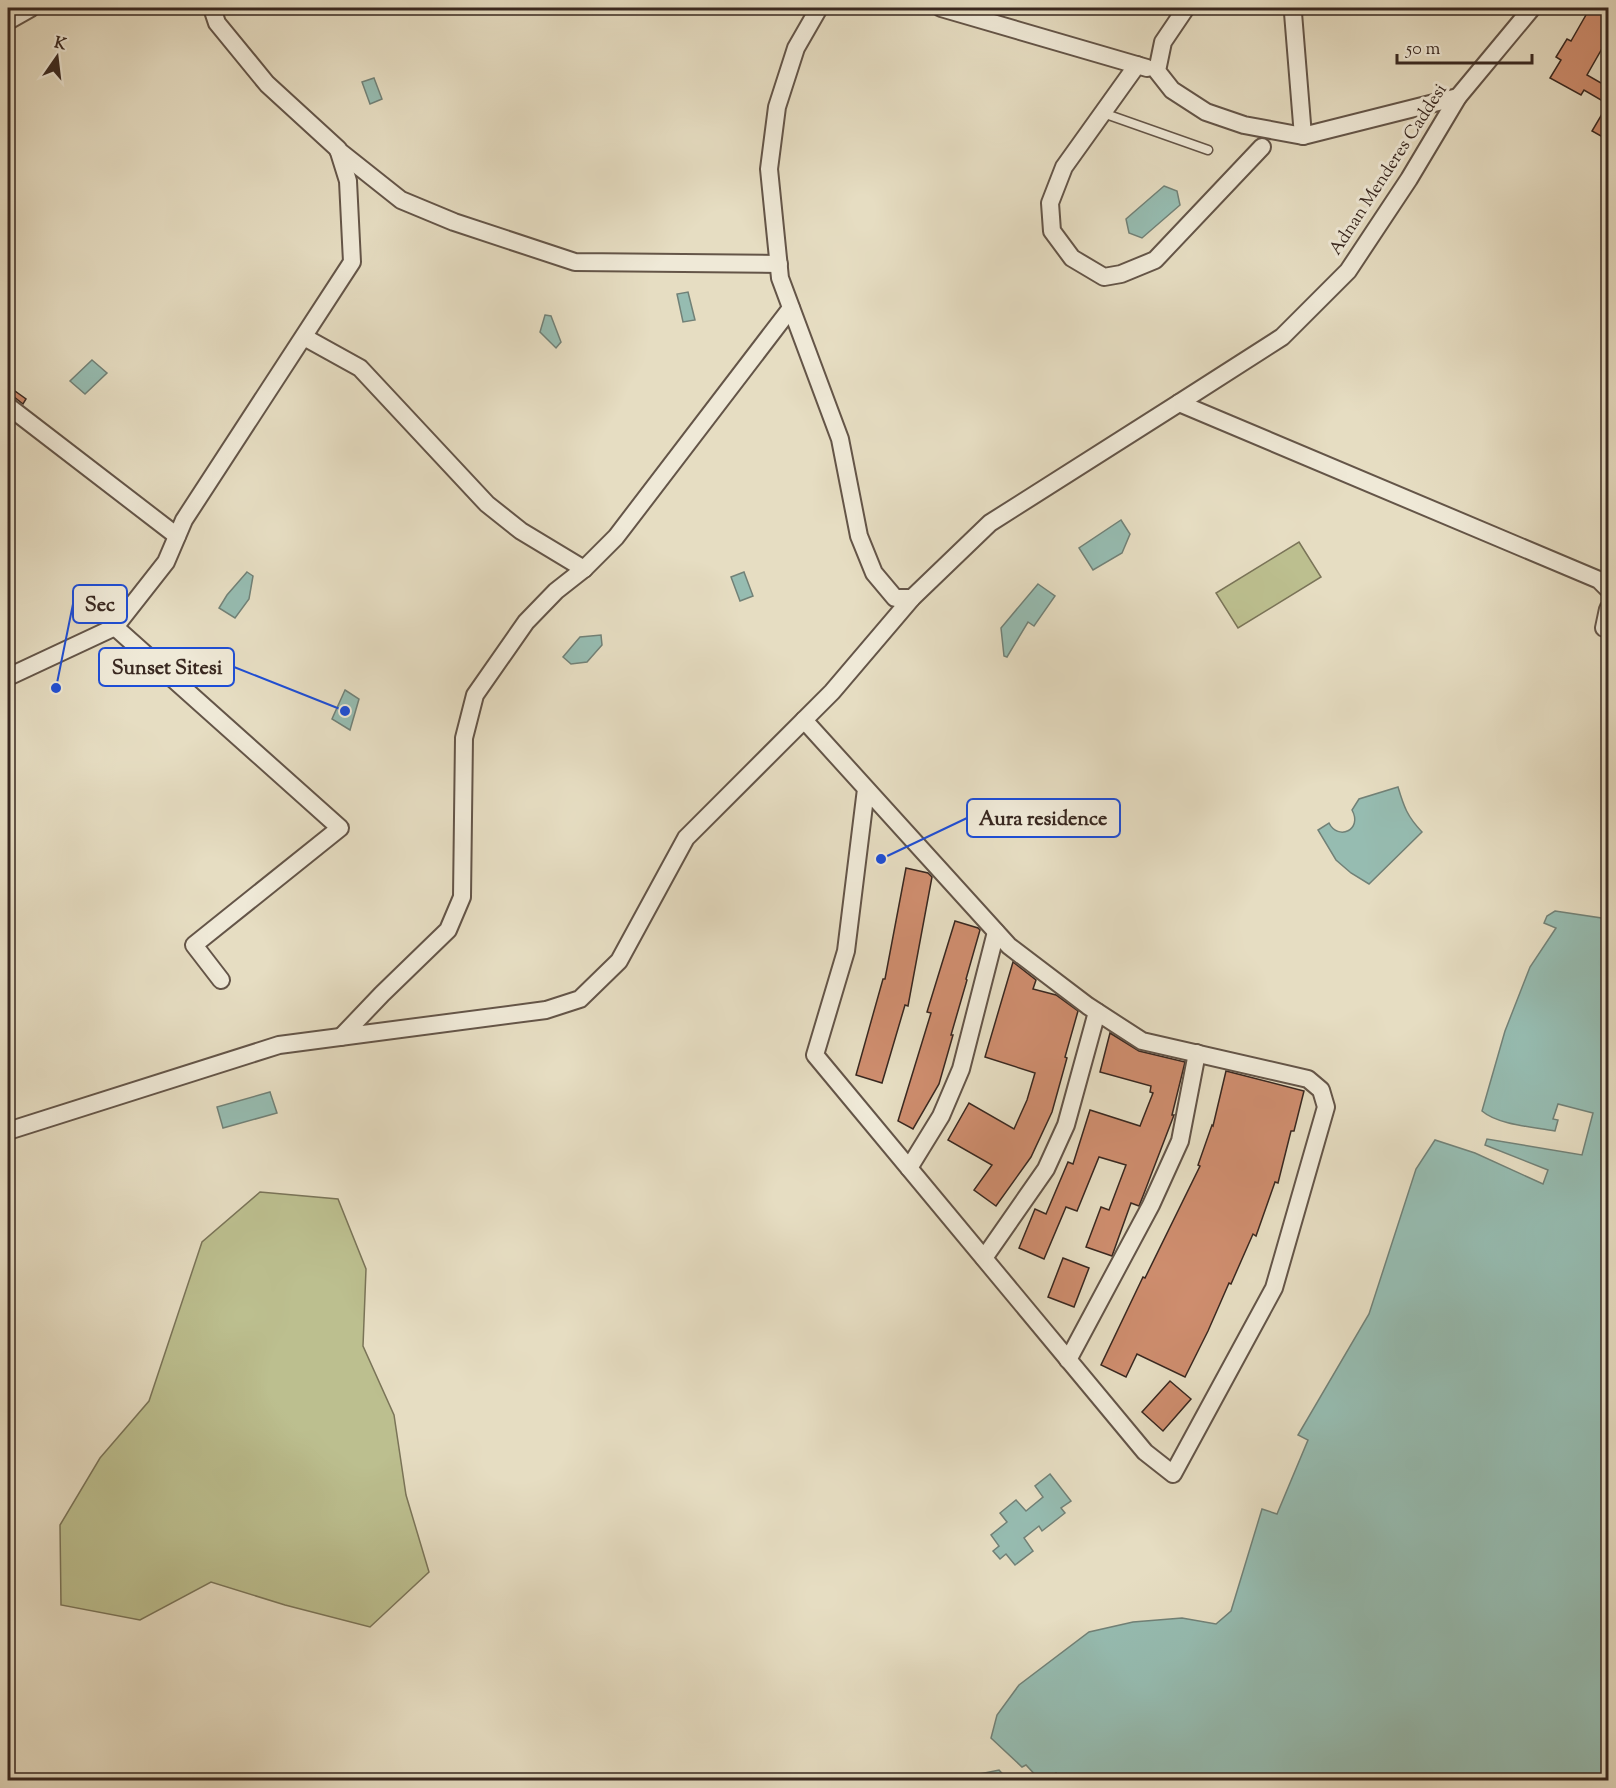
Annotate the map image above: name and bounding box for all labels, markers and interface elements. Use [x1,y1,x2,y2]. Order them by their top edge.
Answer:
north arrow [27,27,87,87]
scale bar [1397,27,1532,65]
text: K [52,32,69,58]
text: 50 m [1405,37,1441,63]
street label: Adnan Menderes Caddesi [1324,79,1454,261]
callout: Sec [73,585,127,623]
text: Sec [85,592,115,621]
callout: Sunset Sitesi [99,648,234,686]
text: Sunset Sitesi [112,655,223,684]
callout: Aura residence [967,799,1120,837]
text: Aura residence [979,806,1107,835]

